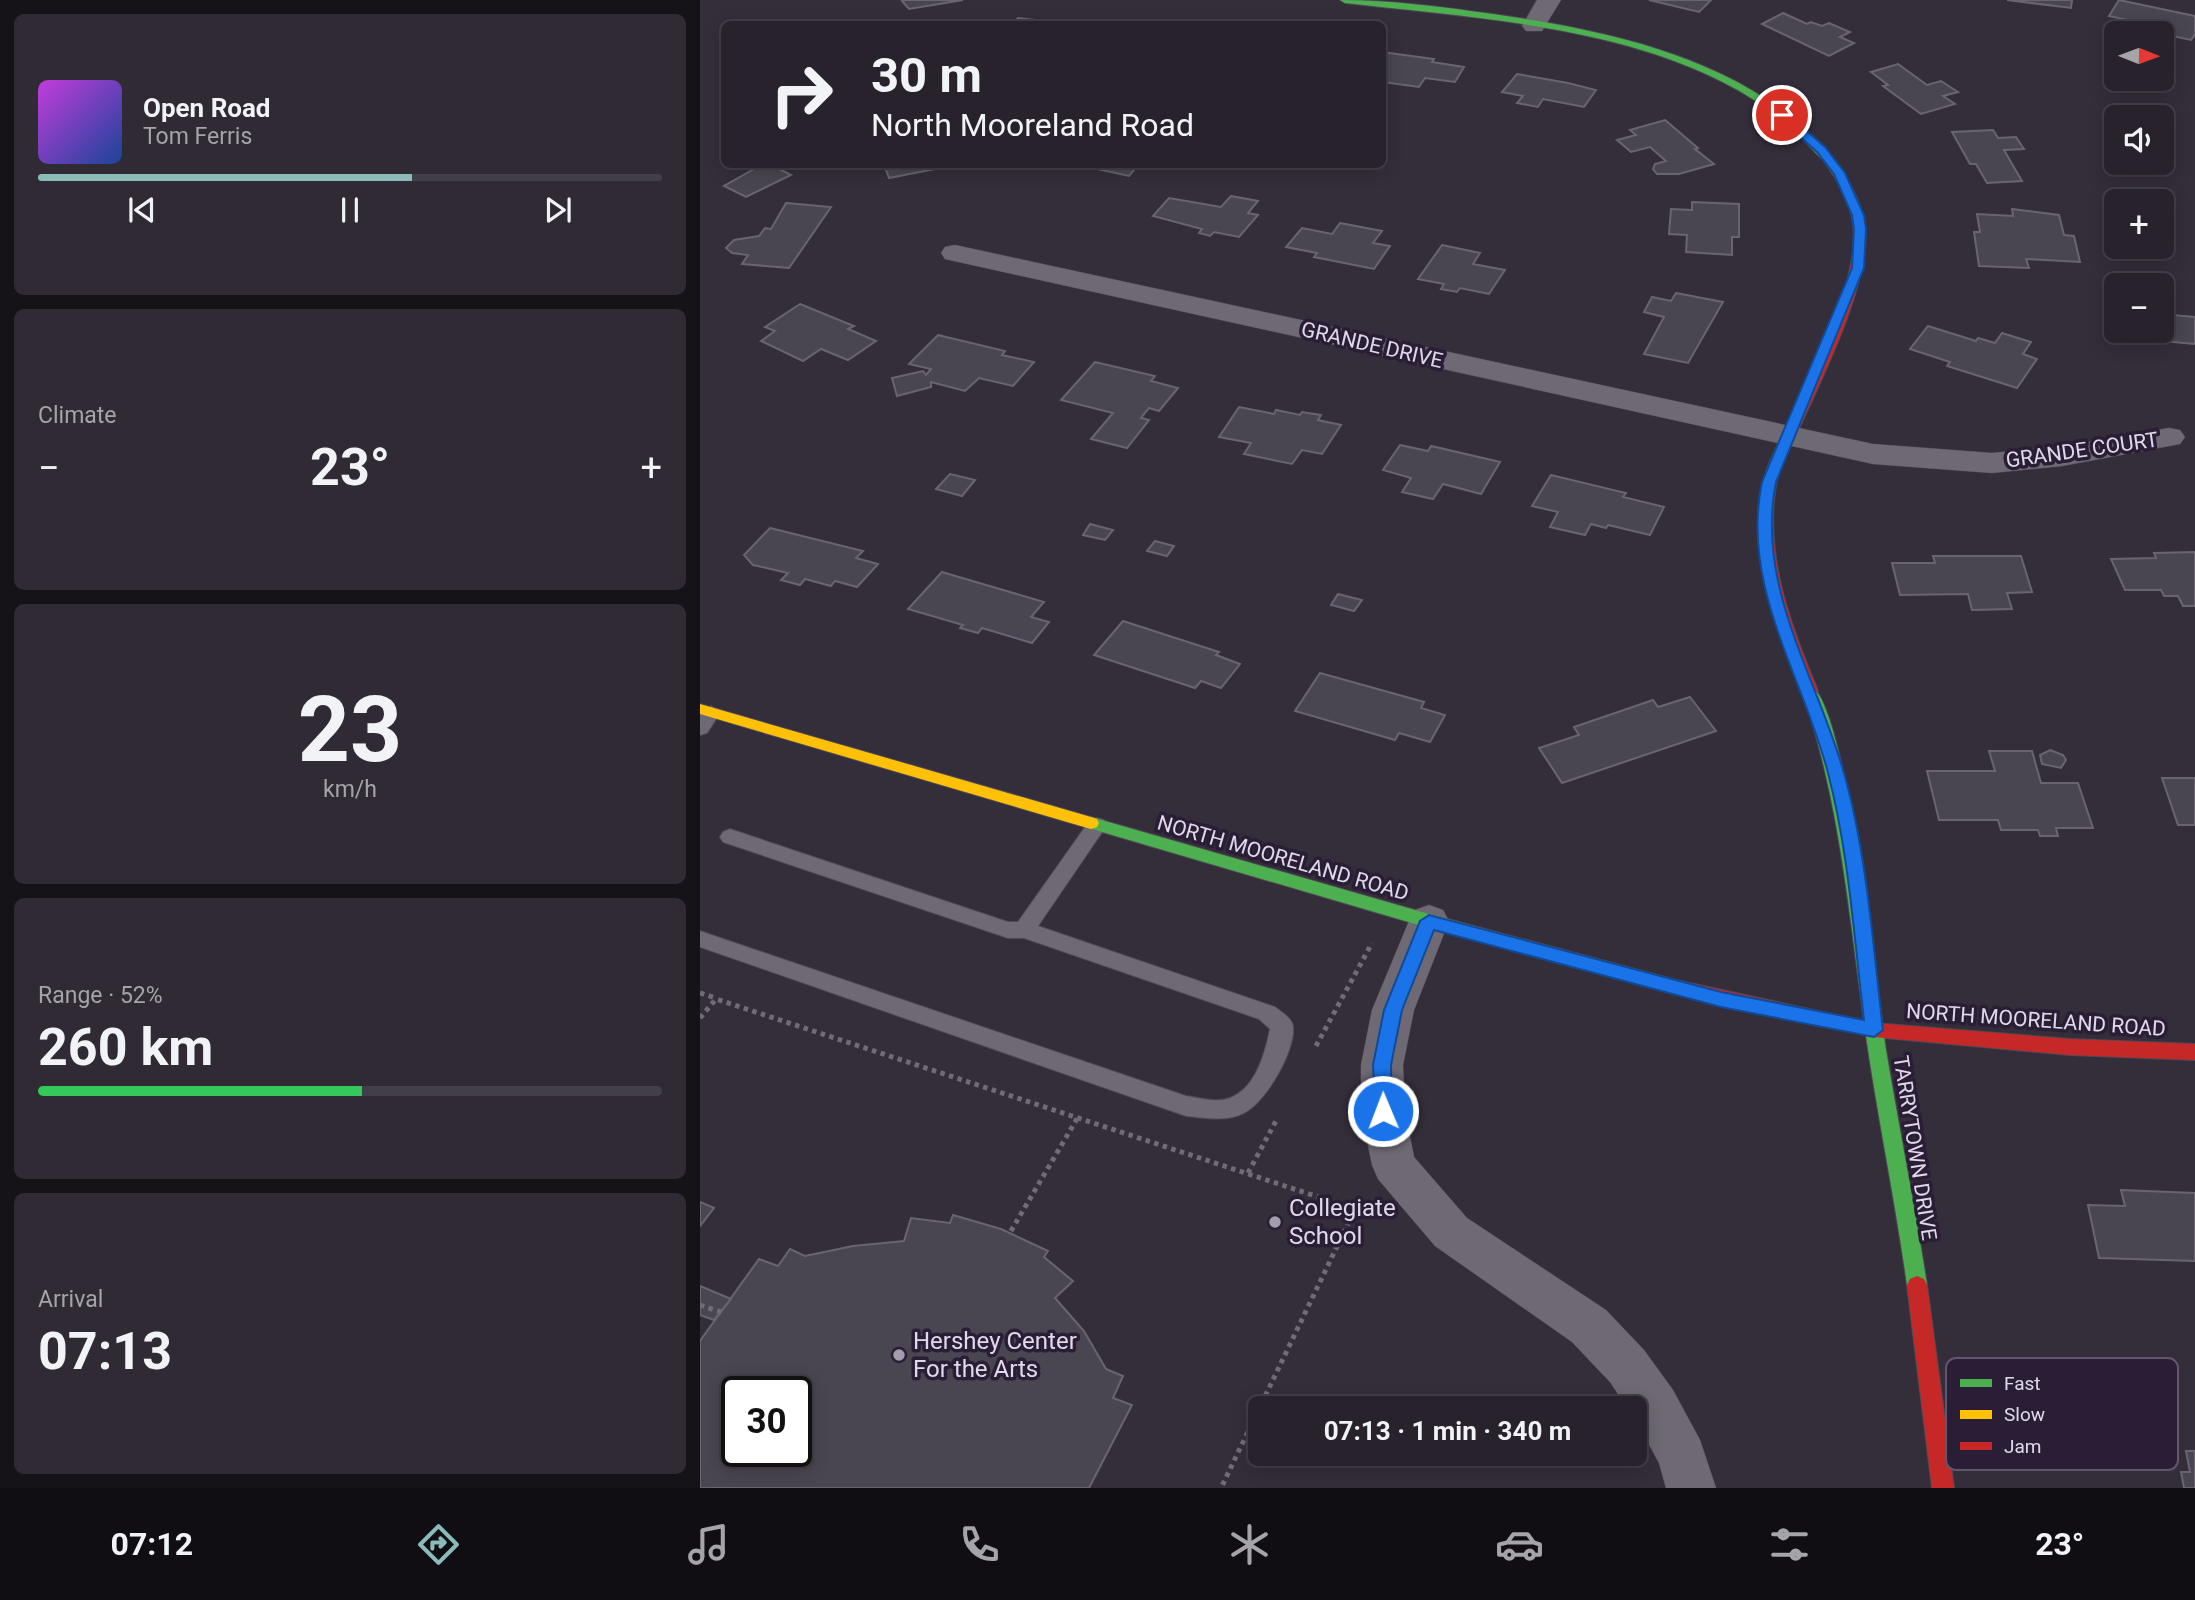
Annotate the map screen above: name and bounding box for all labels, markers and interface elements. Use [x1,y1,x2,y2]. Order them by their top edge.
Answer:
north arrow [2104,21,2174,91]
map controls [2104,21,2174,343]
text: 30 m [871,47,982,104]
icon: right [756,49,847,140]
pin [1752,85,1812,145]
text: Open Road [143,93,271,123]
icon: arrive [1763,96,1801,134]
button: sound [2104,105,2174,175]
text: North Mooreland Road [871,106,1194,144]
text: Tom Ferris [143,123,252,150]
button: + [2104,189,2174,259]
icon: previous [123,191,161,229]
icon: pause [331,191,369,229]
icon: next [539,191,577,229]
button: − [2104,273,2174,343]
street label: GRANDE DRIVE [1299,317,1445,373]
text: Climate [38,402,117,429]
street label: GRANDE COURT [2004,427,2160,473]
text: 23° [310,437,390,498]
text: − [38,446,60,490]
text: + [640,446,662,490]
text: 23 [298,677,402,783]
text: km/h [323,776,377,803]
street label: NORTH MOORELAND ROAD [1155,811,1411,905]
text: Range · 52% [38,982,163,1009]
street label: NORTH MOORELAND ROAD [1905,999,2167,1041]
text: 260 km [38,1017,213,1078]
street label: TARRYTOWN DRIVE [1889,1054,1941,1242]
position arrow [1346,1074,1420,1148]
place label: Collegiate School [1289,1194,1396,1250]
marker: Collegiate School [1267,1214,1283,1230]
text: Arrival [38,1286,103,1313]
text: 07:13 [38,1321,172,1382]
place label: Hershey Center For the Arts [913,1327,1077,1383]
marker: Hershey Center For the Arts [891,1347,907,1363]
legend [1946,1358,2178,1470]
text: Fast [2004,1372,2041,1395]
speed limit sign: 30 [721,1376,812,1467]
text: Slow [2004,1403,2045,1426]
text: 07:13 · 1 min · 340 m [1324,1416,1571,1446]
text: Jam [2004,1435,2041,1458]
icon: directions [414,1520,463,1569]
icon: music [684,1520,733,1569]
icon: phone [955,1520,1004,1569]
icon: climate [1225,1520,1274,1569]
icon: car [1495,1520,1544,1569]
icon: filters [1765,1520,1814,1569]
text: 07:12 [111,1525,193,1563]
text: 23° [2035,1525,2084,1563]

